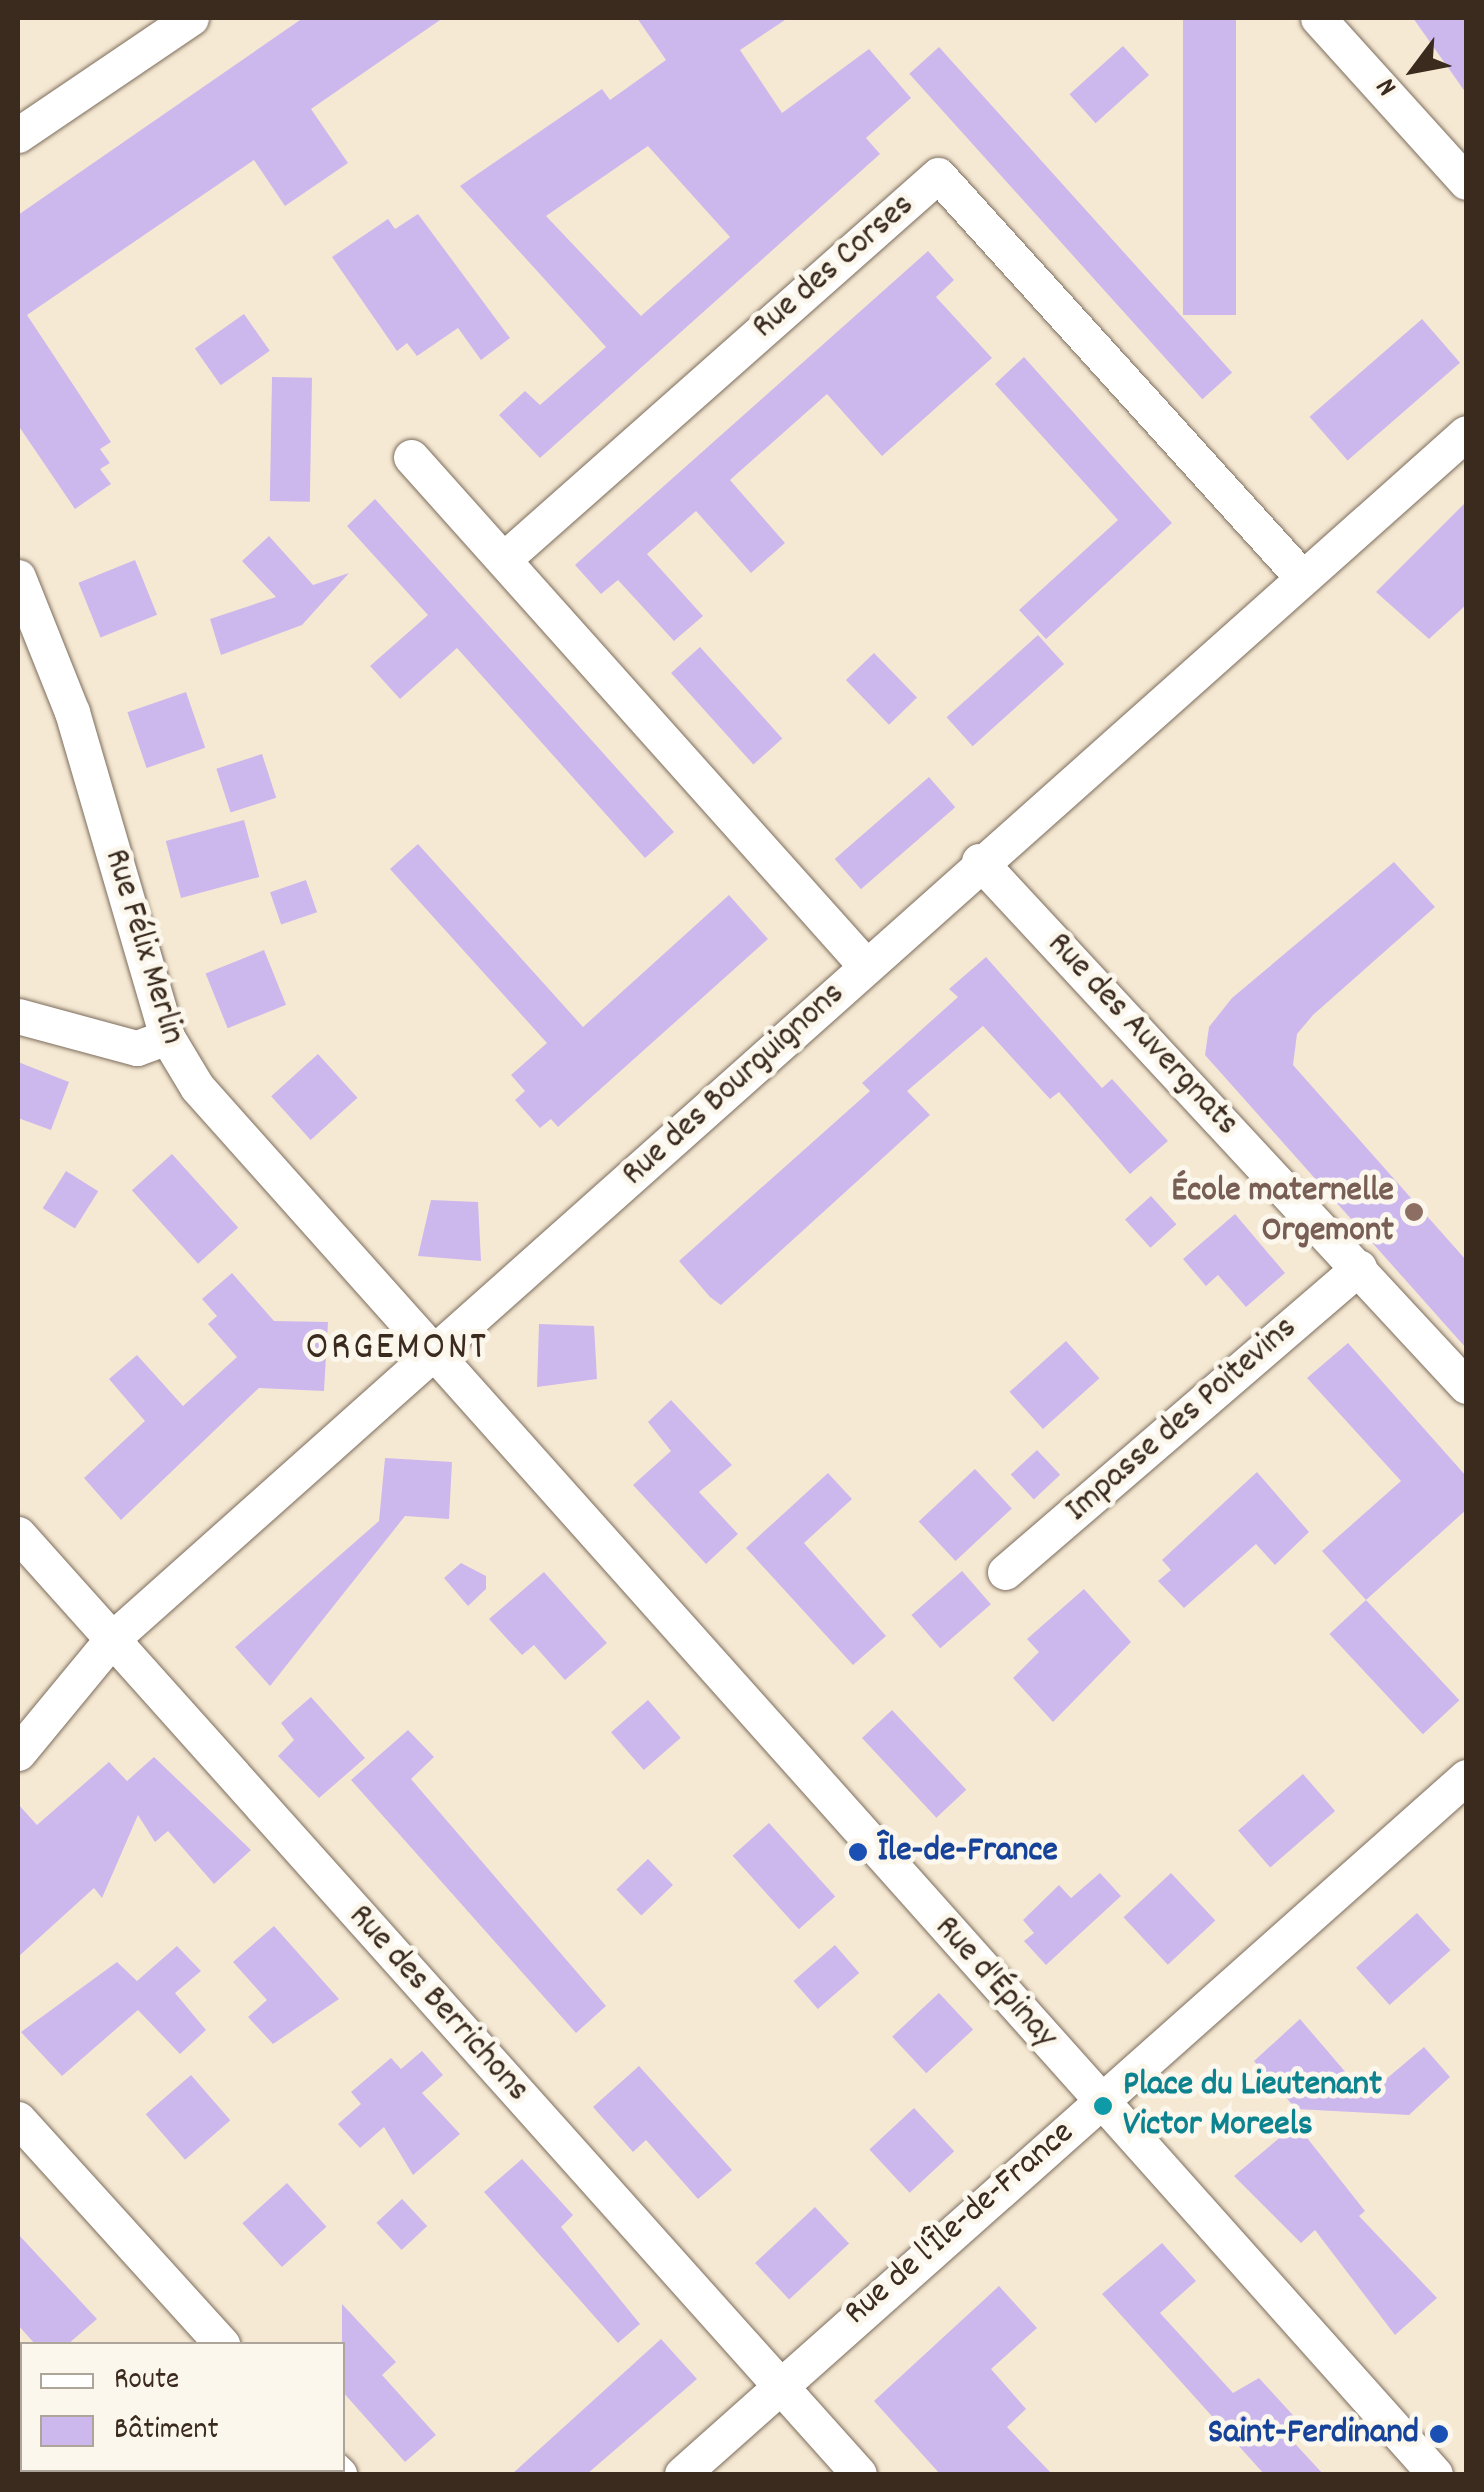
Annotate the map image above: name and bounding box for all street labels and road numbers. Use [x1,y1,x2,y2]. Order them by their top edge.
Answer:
street label: Rue des Corses [744,185,924,349]
street label: Rue Félix Merlin [93,844,193,1050]
street label: Rue des Auvergnats [1037,925,1247,1145]
street label: Rue des Bourguignons [614,974,854,1196]
street label: Impasse des Poitevins [1058,1308,1306,1532]
street label: Rue des Berrichons [338,1897,538,2111]
street label: Rue d'Épinay [925,1908,1065,2058]
street label: Rue de l'Île-de-France [837,2113,1083,2335]

